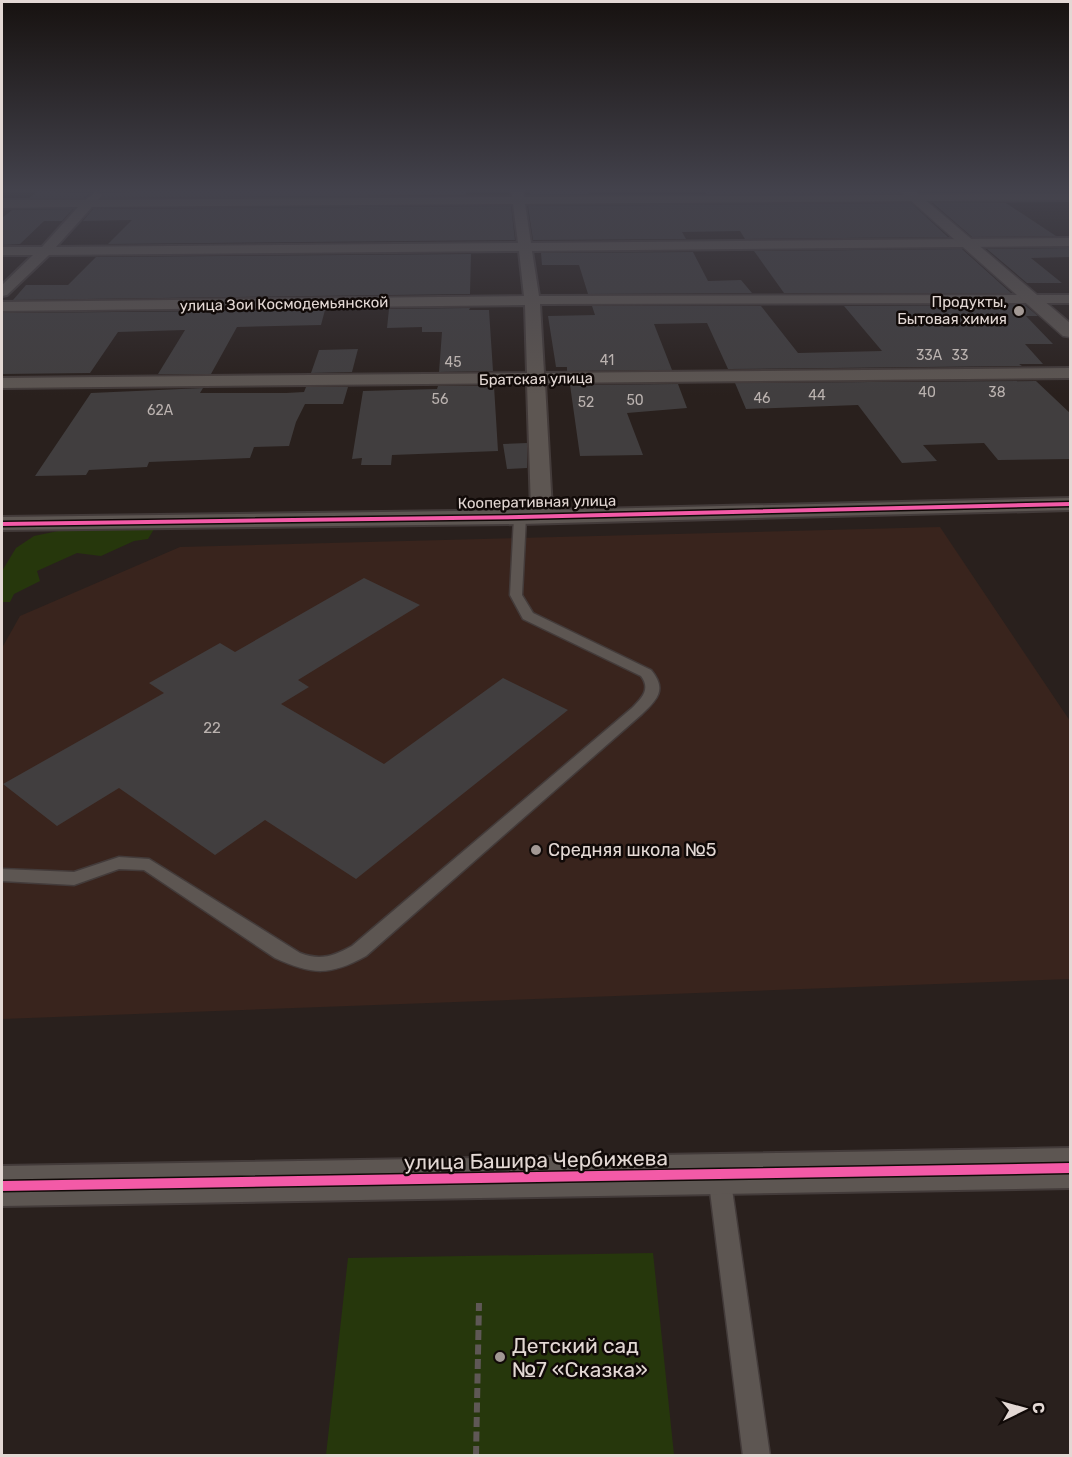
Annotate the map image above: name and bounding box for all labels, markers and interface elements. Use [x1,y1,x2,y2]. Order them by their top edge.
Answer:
street label: улица Зои Космодемьянской [180,293,388,315]
place label: Продукты, Бытовая химия [897,293,1007,328]
marker: Продукты, Бытовая химия [1012,304,1026,318]
house number: 33А [916,347,943,364]
house number: 33 [952,347,968,364]
house number: 41 [600,352,614,369]
house number: 45 [444,354,462,371]
street label: Братская улица [479,369,593,389]
house number: 40 [918,384,936,401]
house number: 38 [988,384,1006,401]
house number: 44 [808,387,826,404]
house number: 46 [753,390,771,407]
house number: 56 [432,391,448,408]
house number: 50 [626,392,644,409]
house number: 52 [578,394,594,411]
house number: 62А [147,402,174,419]
street label: Кооперативная улица [458,492,616,512]
house number: 22 [203,719,221,737]
place label: Средняя школа №5 [548,839,716,861]
marker: Средняя школа №5 [529,843,543,857]
street label: улица Башира Чербижева [404,1145,668,1175]
place label: Детский сад №7 «Сказка» [512,1333,648,1382]
marker: Детский сад №7 «Сказка» [493,1350,507,1364]
north arrow [994,1379,1054,1439]
text: С [1028,1401,1048,1414]

